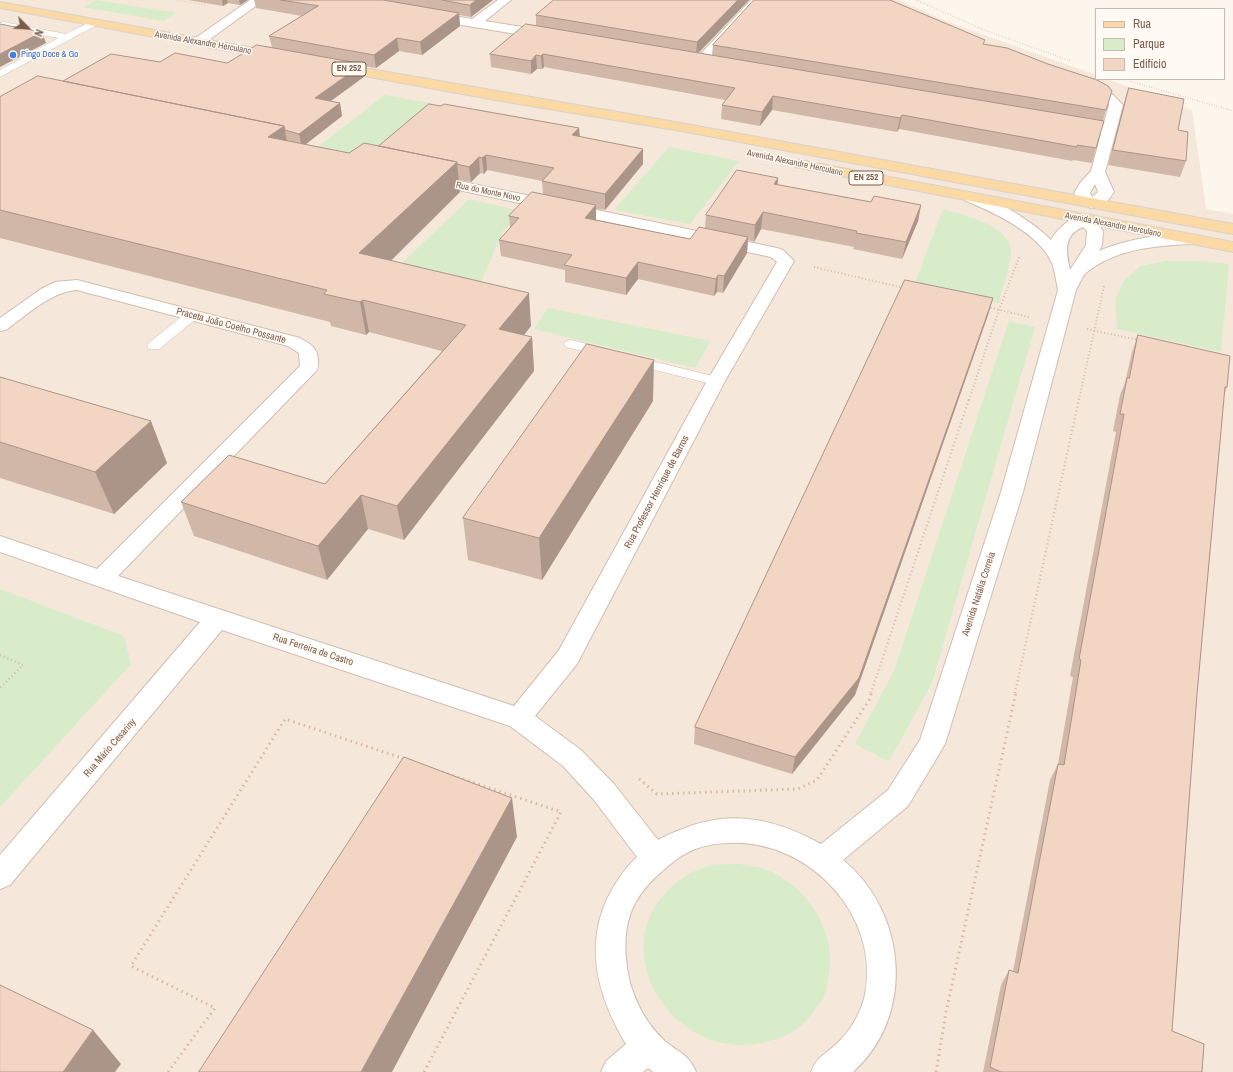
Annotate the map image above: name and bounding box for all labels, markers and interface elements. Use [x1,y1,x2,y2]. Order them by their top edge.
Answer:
north arrow [8,8,48,48]
legend [1095,8,1225,80]
text: Rua [1133,16,1151,32]
text: N [31,27,47,39]
street label: Avenida Alexandre Herculano [154,29,252,57]
text: Parque [1133,36,1165,52]
marker: Pingo Doce & Go [8,50,18,60]
place label: Pingo Doce & Go [21,50,78,60]
text: Edifício [1133,56,1166,72]
road number: EN 252 [332,62,366,76]
street label: Avenida Alexandre Herculano [746,148,844,178]
road number: EN 252 [849,171,883,185]
street label: Rua do Monte Novo [455,180,521,204]
street label: Avenida Alexandre Herculano [1064,210,1162,240]
street label: Praceta João Coelho Possante [175,306,287,346]
street label: Rua Professor Henrique de Barros [622,433,692,551]
street label: Avenida Natália Correia [960,550,998,638]
street label: Rua Ferreira de Castro [271,631,355,669]
street label: Rua Mário Cesariny [81,716,139,780]

